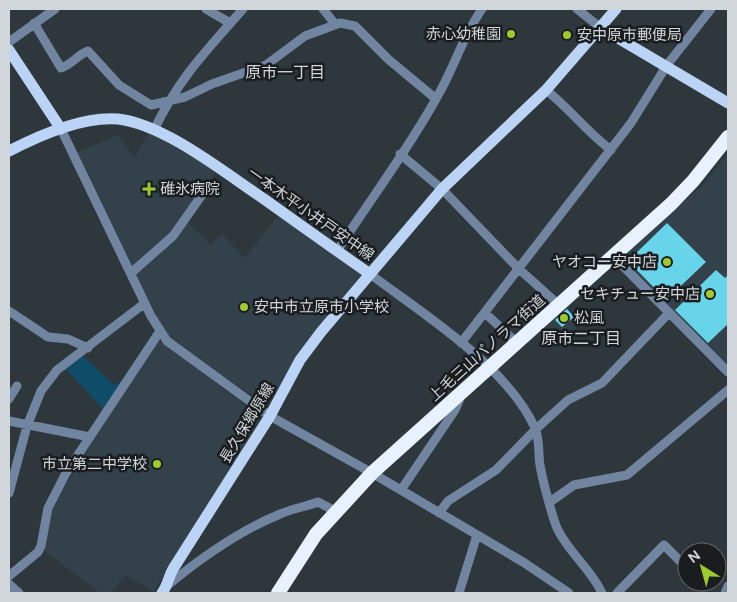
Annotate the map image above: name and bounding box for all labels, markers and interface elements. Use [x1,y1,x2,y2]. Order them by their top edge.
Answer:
place label: 赤心幼稚園 [426,25,501,43]
place label: 安中原市郵便局 [577,26,682,44]
marker: 赤心幼稚園 [505,28,517,40]
marker: 安中原市郵便局 [561,29,573,41]
district label: 原市一丁目 [245,63,325,82]
street label: 一本木平小井戸安中線 [244,164,378,264]
place label: 碓氷病院 [160,180,220,198]
marker: 碓氷病院 [142,182,156,196]
place label: ヤオコー安中店 [552,253,657,271]
marker: ヤオコー安中店 [661,256,673,268]
place label: セキチュー安中店 [580,285,700,303]
marker: セキチュー安中店 [704,288,716,300]
street label: 上毛三山パノラマ街道 [425,291,549,405]
place label: 安中市立原市小学校 [254,298,389,316]
marker: 安中市立原市小学校 [238,301,250,313]
place label: 松風 [574,309,604,327]
marker: 松風 [558,312,570,324]
district label: 原市二丁目 [541,329,621,348]
street label: 長久保郷原線 [216,380,278,466]
place label: 市立第二中学校 [42,455,147,473]
marker: 市立第二中学校 [151,458,163,470]
north arrow [677,542,727,592]
text: N [685,547,704,567]

